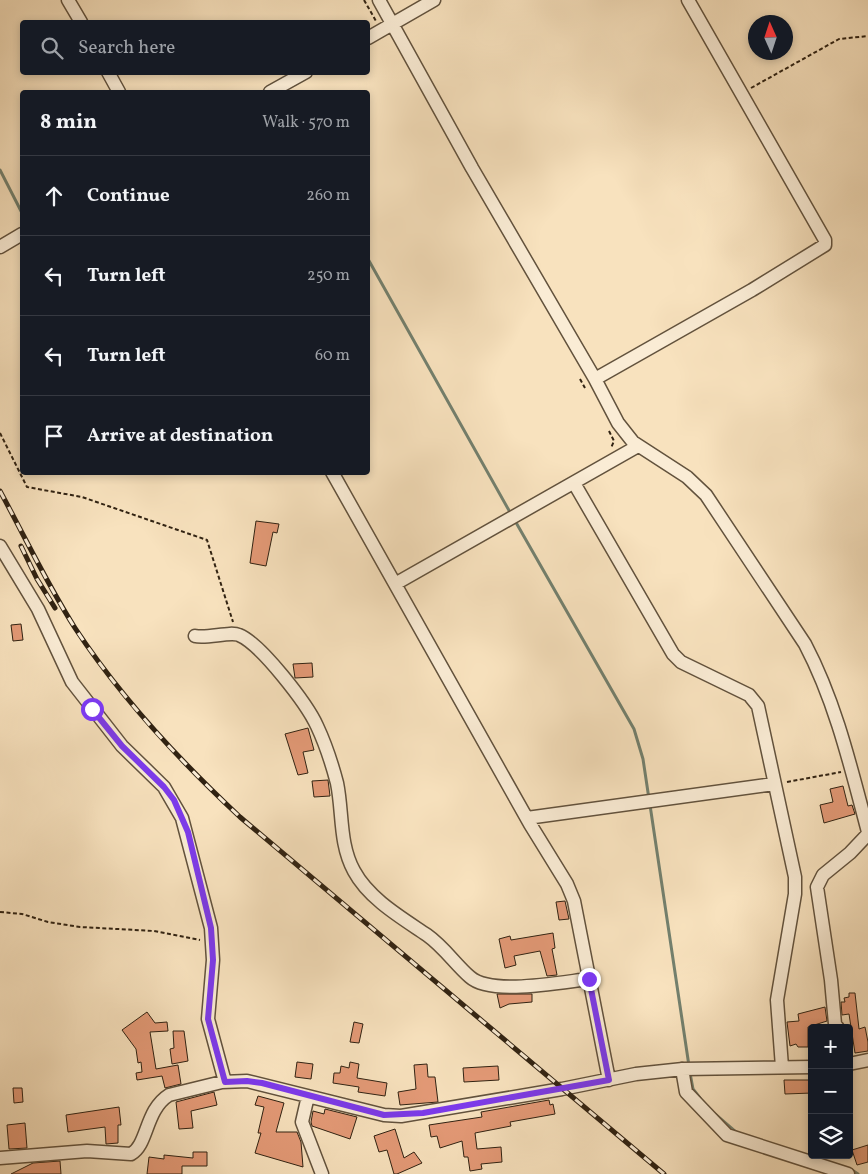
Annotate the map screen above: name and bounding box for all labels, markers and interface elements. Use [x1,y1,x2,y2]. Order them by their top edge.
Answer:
north arrow [748,15,793,60]
search box [20,20,370,75]
icon: search [38,34,66,62]
text: Search here [78,35,175,61]
text: 8 min [40,108,97,137]
text: Walk · 570 m [262,112,350,134]
icon: ahead [40,182,68,210]
text: Continue [87,183,170,209]
text: 260 m [306,185,350,207]
icon: left [40,262,68,290]
text: Turn left [87,263,166,289]
text: 250 m [307,265,350,287]
icon: left [40,342,68,370]
text: Turn left [87,343,166,369]
text: 60 m [315,345,350,367]
icon: arrive [40,422,68,450]
text: Arrive at destination [87,423,273,449]
route start [81,698,104,721]
route end [578,968,601,991]
map controls [808,1024,853,1159]
button: + [808,1024,853,1069]
button: − [808,1069,853,1114]
button: layers [808,1114,853,1159]

